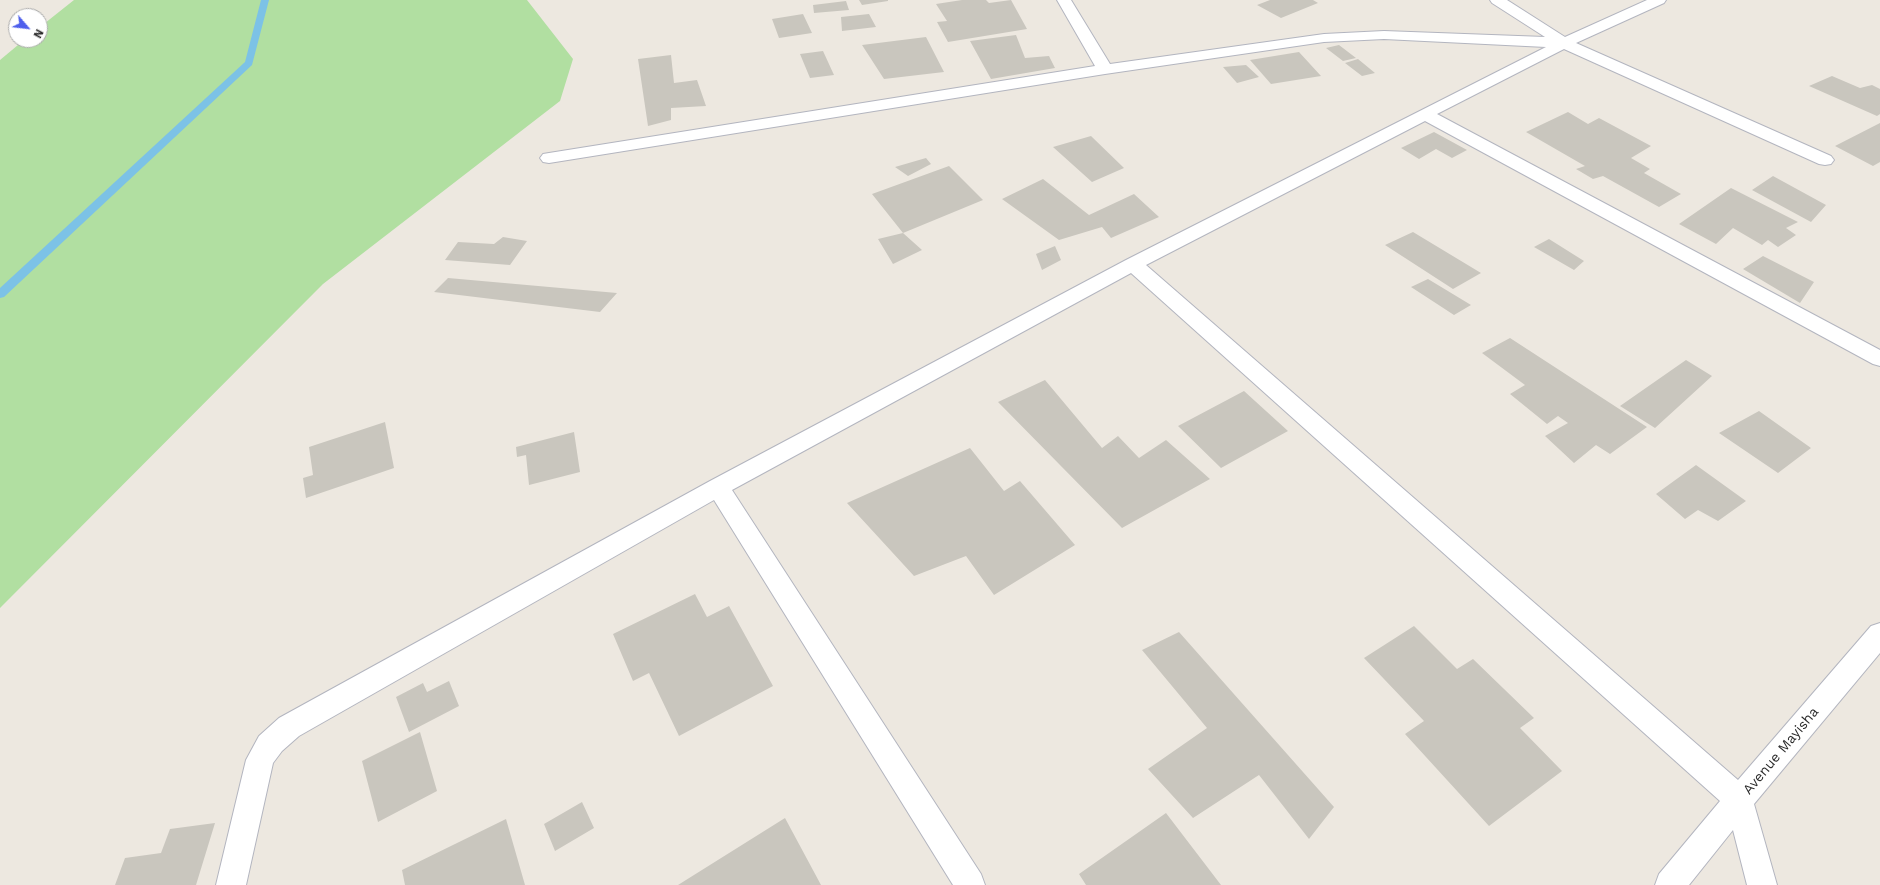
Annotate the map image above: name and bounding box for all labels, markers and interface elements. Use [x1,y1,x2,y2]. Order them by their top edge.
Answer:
north arrow [8,8,48,48]
text: N [31,27,46,40]
street label: Avenue Mayisha [1740,704,1822,798]

